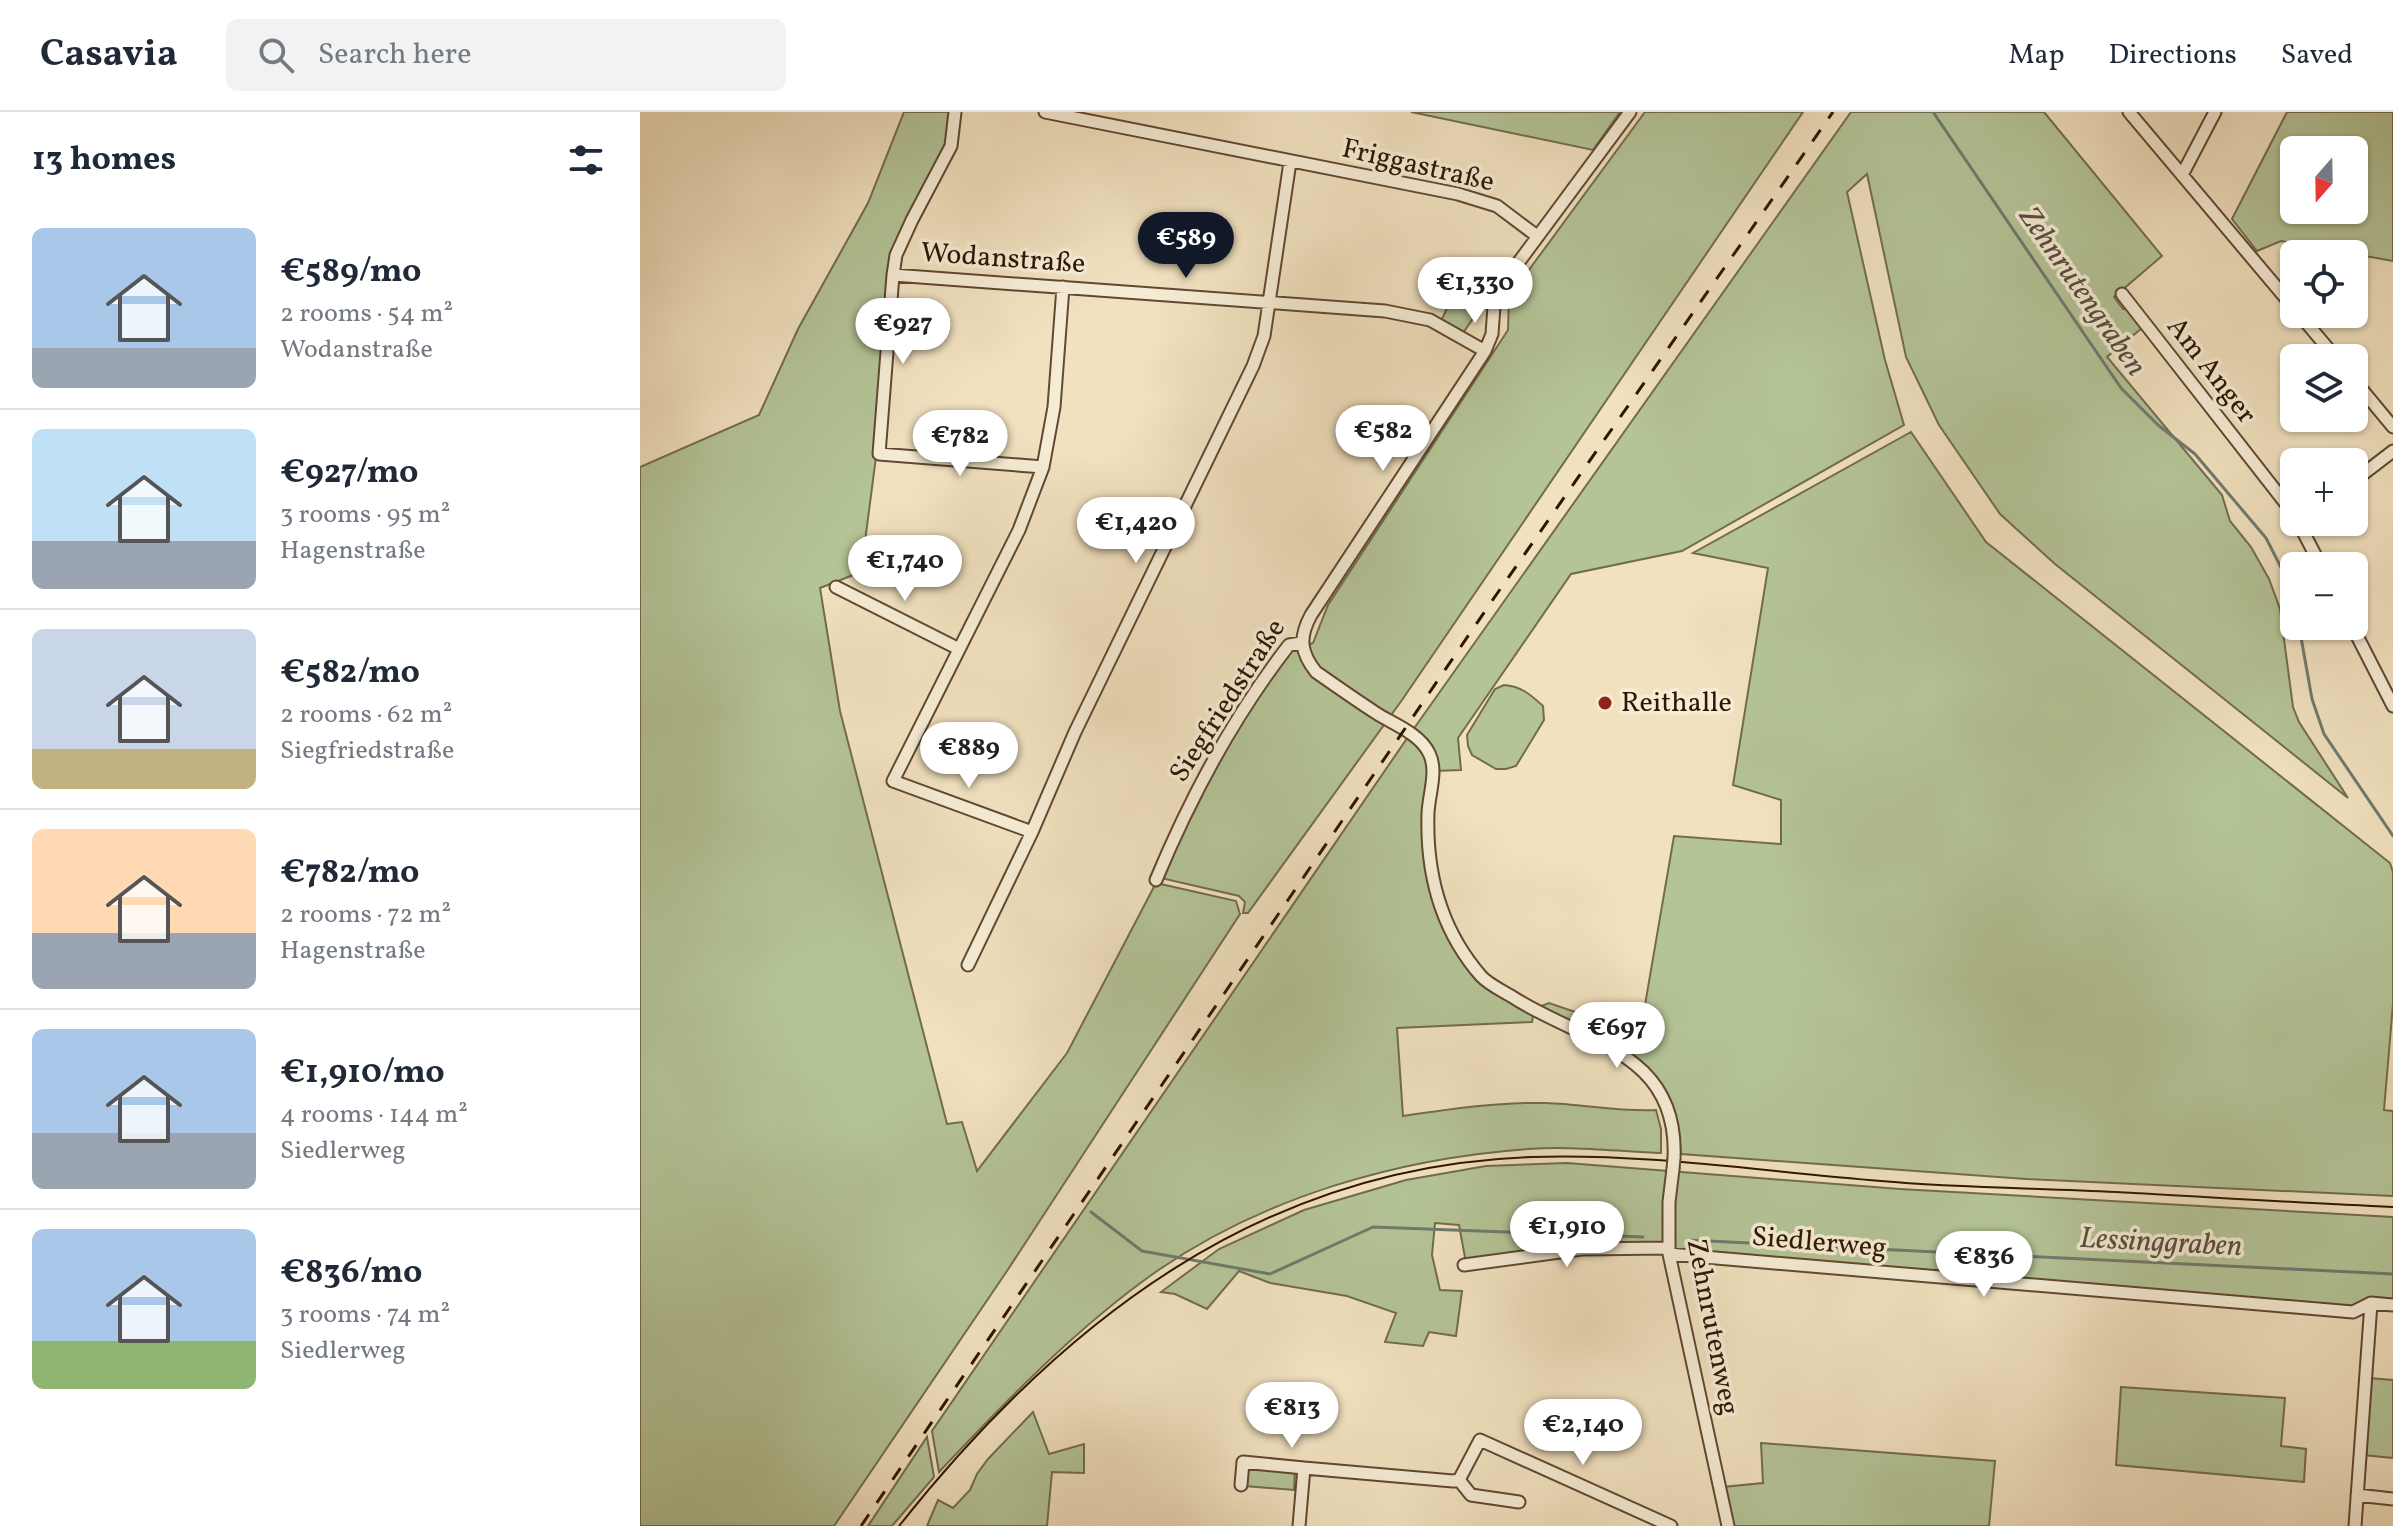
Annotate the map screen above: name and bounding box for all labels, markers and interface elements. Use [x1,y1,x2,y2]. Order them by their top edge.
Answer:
search box [226,19,786,91]
text: Casavia [40,29,178,82]
icon: search [254,33,298,77]
text: Search here [318,34,471,76]
text: Map [2009,36,2065,75]
text: Directions [2109,36,2237,75]
text: Saved [2281,36,2353,75]
street label: Friggastraße [1338,130,1498,202]
north arrow [2280,136,2368,224]
map controls [2280,136,2368,640]
text: 13 homes [32,137,176,184]
icon: filters [564,138,608,182]
water label: Zehnrutengraben [2007,198,2156,385]
pin: €589 [1139,212,1233,280]
text: €589 [1156,220,1216,256]
street label: Wodanstraße [919,234,1087,284]
button: locate [2280,240,2368,328]
text: €589/mo [280,249,422,296]
pin: €1,330 [1410,257,1540,325]
icon: home [96,260,192,356]
text: €1,330 [1436,265,1514,301]
text: 2 rooms · 54 m² [280,296,453,332]
pin: €927 [856,298,950,366]
text: €927 [873,306,933,342]
street label: Am Anger [2157,309,2265,433]
text: Wodanstraße [280,332,433,368]
button: layers [2280,344,2368,432]
pin: €582 [1336,405,1430,473]
pin: €782 [913,410,1007,478]
text: €582 [1353,413,1413,449]
text: €782 [931,418,989,454]
button: + [2280,448,2368,536]
text: €927/mo [280,450,418,497]
icon: home [96,461,192,557]
text: 3 rooms · 95 m² [280,497,450,533]
pin: €1,420 [1071,497,1201,565]
text: €1,420 [1095,505,1177,541]
text: Hagenstraße [280,533,426,569]
pin: €1,740 [840,535,970,603]
text: €1,740 [866,543,944,579]
button: − [2280,552,2368,640]
street label: Siegfriedstraße [1161,612,1295,790]
text: €582/mo [280,650,420,697]
icon: home [96,661,192,757]
place label: Reithalle [1621,684,1732,723]
marker: Reithalle [1596,694,1614,712]
text: 2 rooms · 62 m² [280,697,452,733]
pin: €889 [922,722,1016,790]
text: €889 [938,730,1000,766]
text: Siegfriedstraße [280,733,454,769]
text: €782/mo [280,850,419,897]
icon: home [96,861,192,957]
text: 2 rooms · 72 m² [280,897,451,933]
text: Hagenstraße [280,933,426,969]
pin: €697 [1570,1002,1664,1070]
text: €697 [1587,1010,1647,1046]
text: €1,910/mo [280,1050,445,1097]
icon: home [96,1061,192,1157]
text: 4 rooms · 144 m² [280,1097,468,1133]
text: Siedlerweg [280,1133,406,1169]
pin: €1,910 [1502,1201,1632,1269]
text: €1,910 [1528,1209,1606,1245]
street label: Siedlerweg [1750,1218,1888,1268]
water label: Lessinggraben [2079,1218,2243,1268]
pin: €836 [1937,1231,2031,1299]
street label: Zehnrutenweg [1676,1235,1748,1419]
text: €836 [1954,1239,2014,1275]
text: €836/mo [280,1250,422,1297]
icon: home [96,1261,192,1357]
text: 3 rooms · 74 m² [280,1297,450,1333]
text: Siedlerweg [280,1333,406,1369]
pin: €813 [1245,1382,1339,1450]
text: €813 [1263,1390,1321,1426]
pin: €2,140 [1518,1399,1648,1467]
text: €2,140 [1542,1407,1624,1443]

